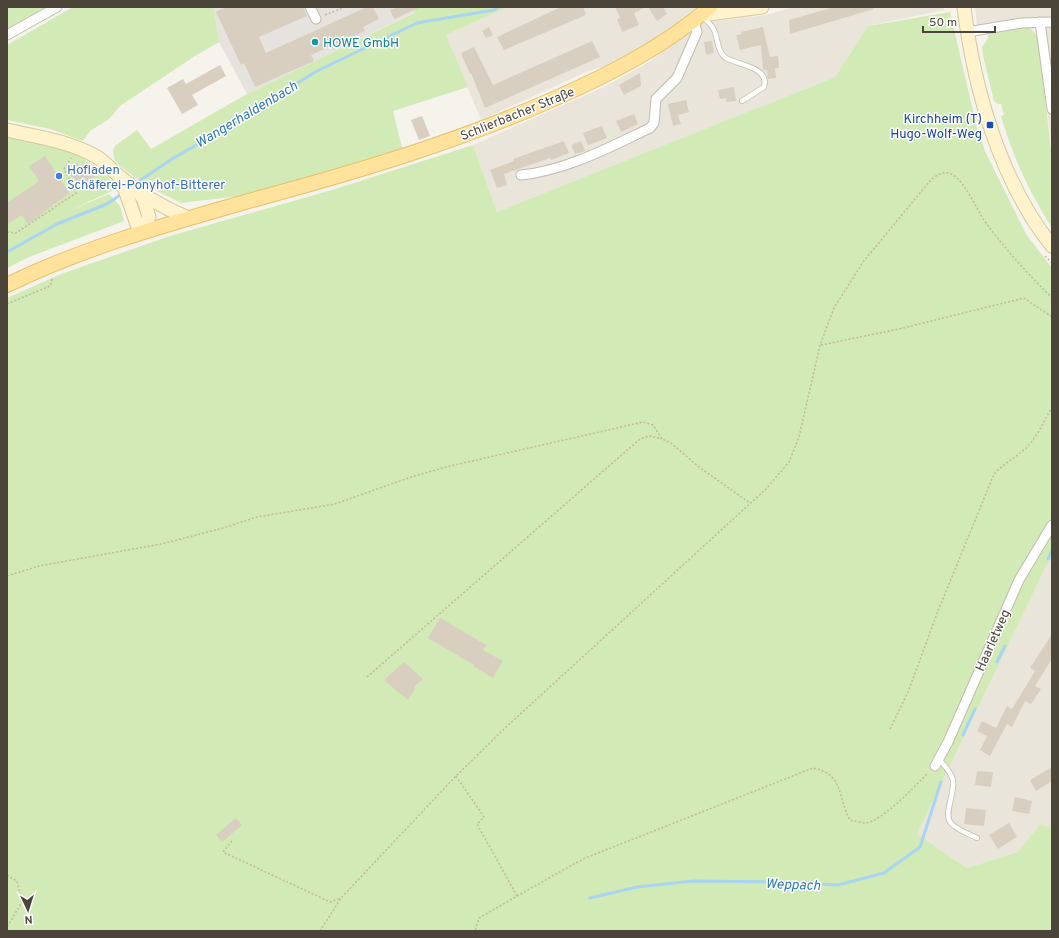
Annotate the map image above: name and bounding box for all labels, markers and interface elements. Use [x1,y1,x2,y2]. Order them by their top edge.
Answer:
scale bar [923,8,995,34]
text: 50 m [929,15,957,31]
place label: HOWE GmbH [323,36,399,52]
marker: HOWE GmbH [310,37,320,47]
water label: Wangerhaldenbach [193,78,301,153]
street label: Schlierbacher Straße [458,85,577,145]
place label: Kirchheim (T) Hugo-Wolf-Weg [890,112,982,143]
marker: Kirchheim (T) Hugo-Wolf-Weg [985,120,995,130]
place label: Hofladen Schäferei-Ponyhof-Bitterer [67,163,225,194]
marker: Hofladen Schäferei-Ponyhof-Bitterer [54,171,64,181]
street label: Haarletweg [973,607,1015,674]
water label: Weppach [765,876,821,895]
north arrow [8,890,48,930]
text: N [24,912,33,926]

